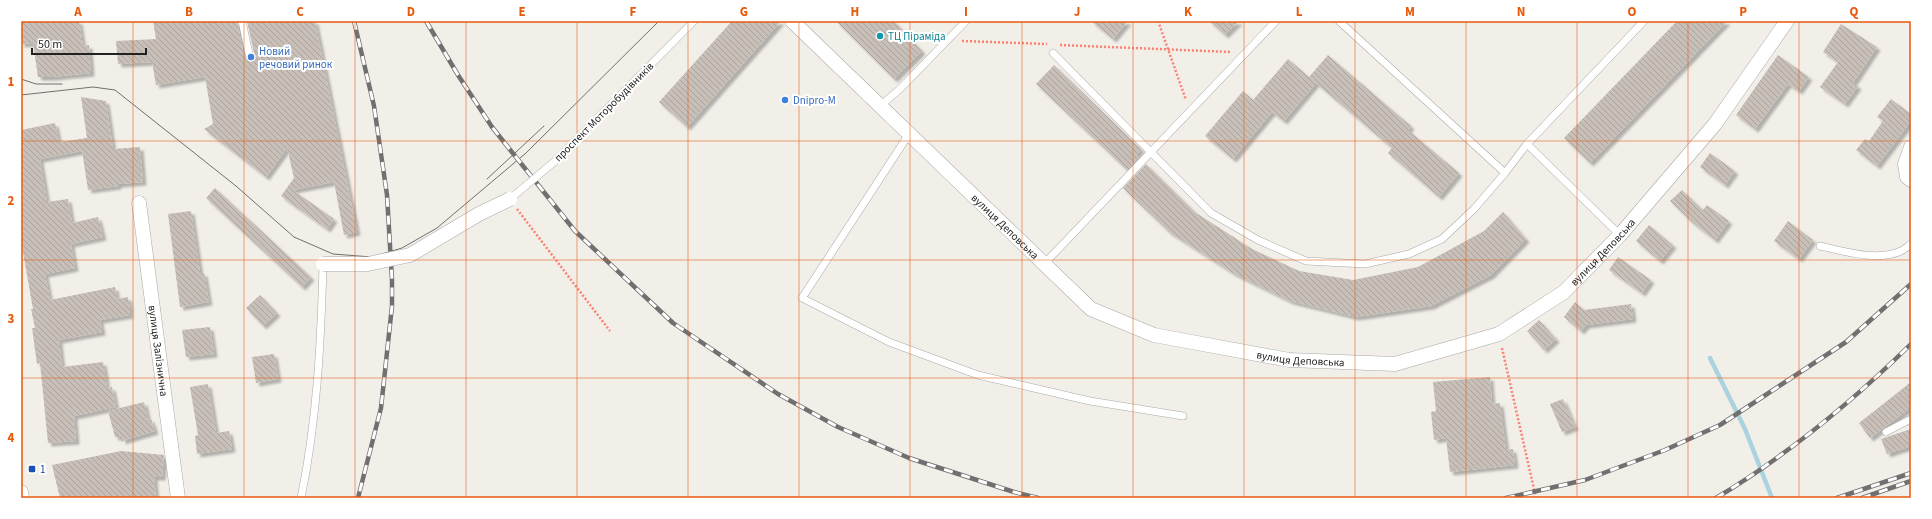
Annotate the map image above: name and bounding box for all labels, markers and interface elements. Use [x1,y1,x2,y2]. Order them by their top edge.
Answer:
text: A [73,3,82,21]
text: B [185,3,193,21]
text: C [296,3,304,21]
text: D [407,3,415,21]
text: E [518,3,526,21]
text: F [630,3,637,21]
text: G [740,3,748,21]
text: H [851,3,859,21]
text: I [964,3,968,21]
text: J [1074,3,1080,21]
text: K [1184,3,1193,21]
text: L [1296,3,1303,21]
text: M [1405,3,1415,21]
text: N [1517,3,1525,21]
text: O [1628,3,1637,21]
text: P [1739,3,1747,21]
text: Q [1850,3,1859,21]
place label: ТЦ Піраміда [888,29,946,44]
scale bar [32,30,146,56]
marker: ТЦ Піраміда [875,31,885,41]
text: 50 m [38,36,62,53]
place label: Новий речовий ринок [259,44,333,72]
marker: Новий речовий ринок [246,52,256,62]
street label: проспект Моторобудівників [551,59,657,165]
text: 1 [8,73,15,91]
place label: Dnipro-M [793,93,836,108]
marker: Dnipro-M [780,95,790,105]
street label: вулиця Деповська [968,190,1042,262]
text: 2 [8,192,15,210]
street label: вулиця Деповська [1567,215,1639,289]
street label: вулиця Залізнична [145,304,172,397]
text: 3 [8,310,15,328]
street label: вулиця Деповська [1255,347,1345,370]
text: 4 [8,429,15,447]
place label: 1 [40,462,45,477]
marker: 1 [27,464,37,474]

